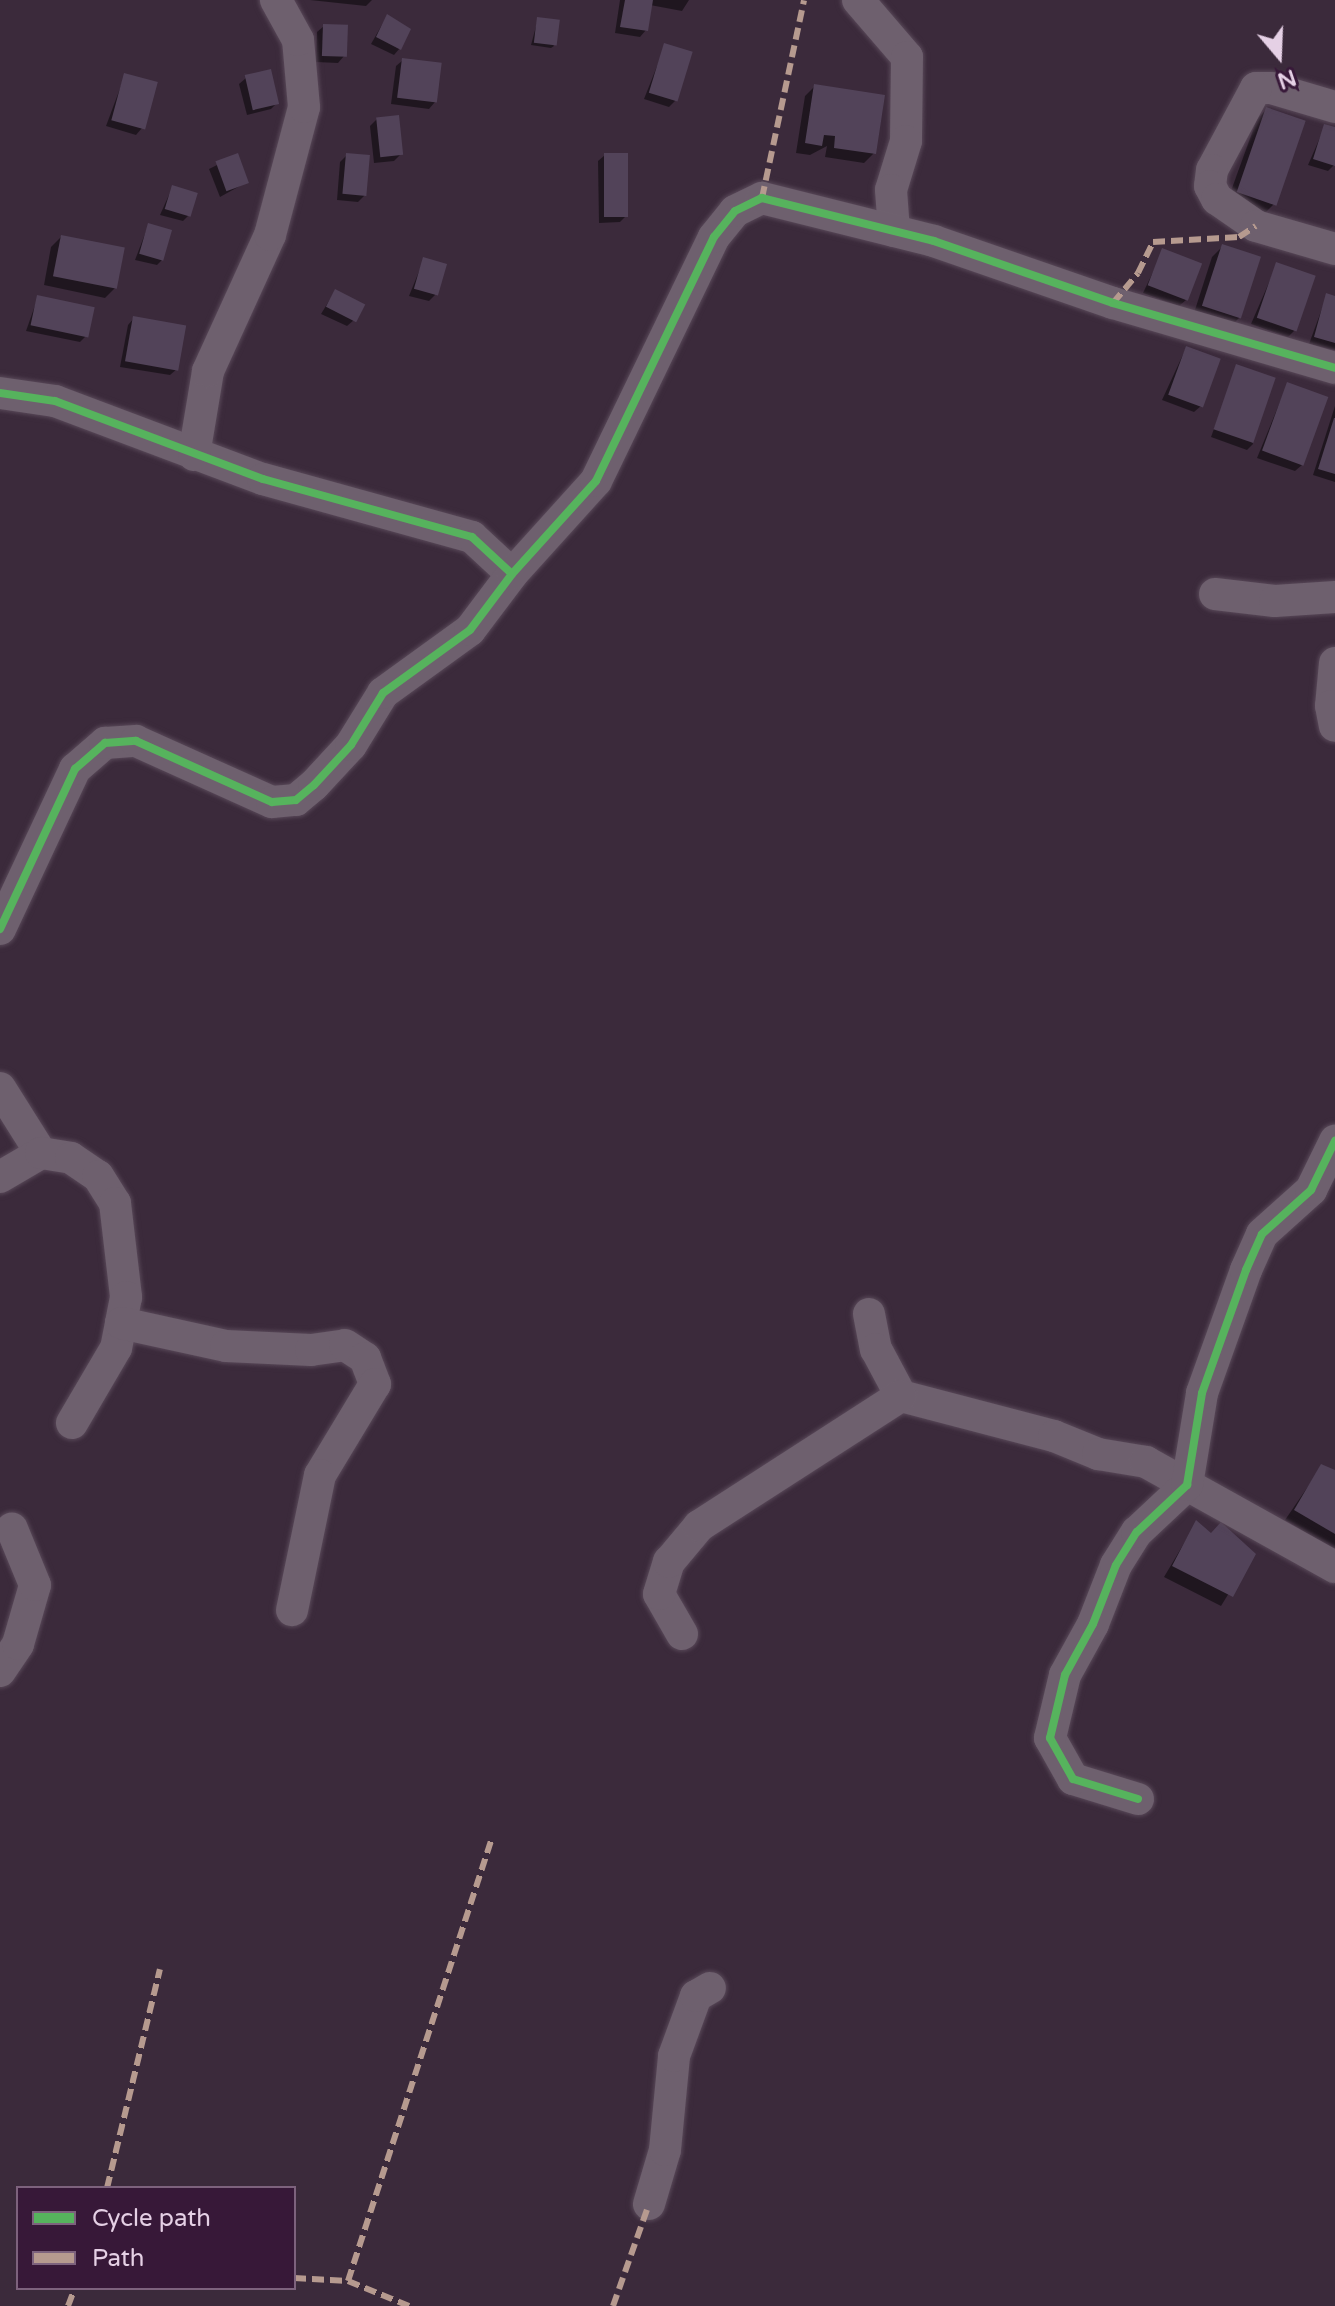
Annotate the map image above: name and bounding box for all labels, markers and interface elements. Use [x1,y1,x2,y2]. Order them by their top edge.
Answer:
north arrow [1239,16,1319,96]
text: N [1274,64,1299,94]
legend [16,2186,296,2290]
text: Cycle path [92,2204,211,2233]
text: Path [92,2244,145,2273]

